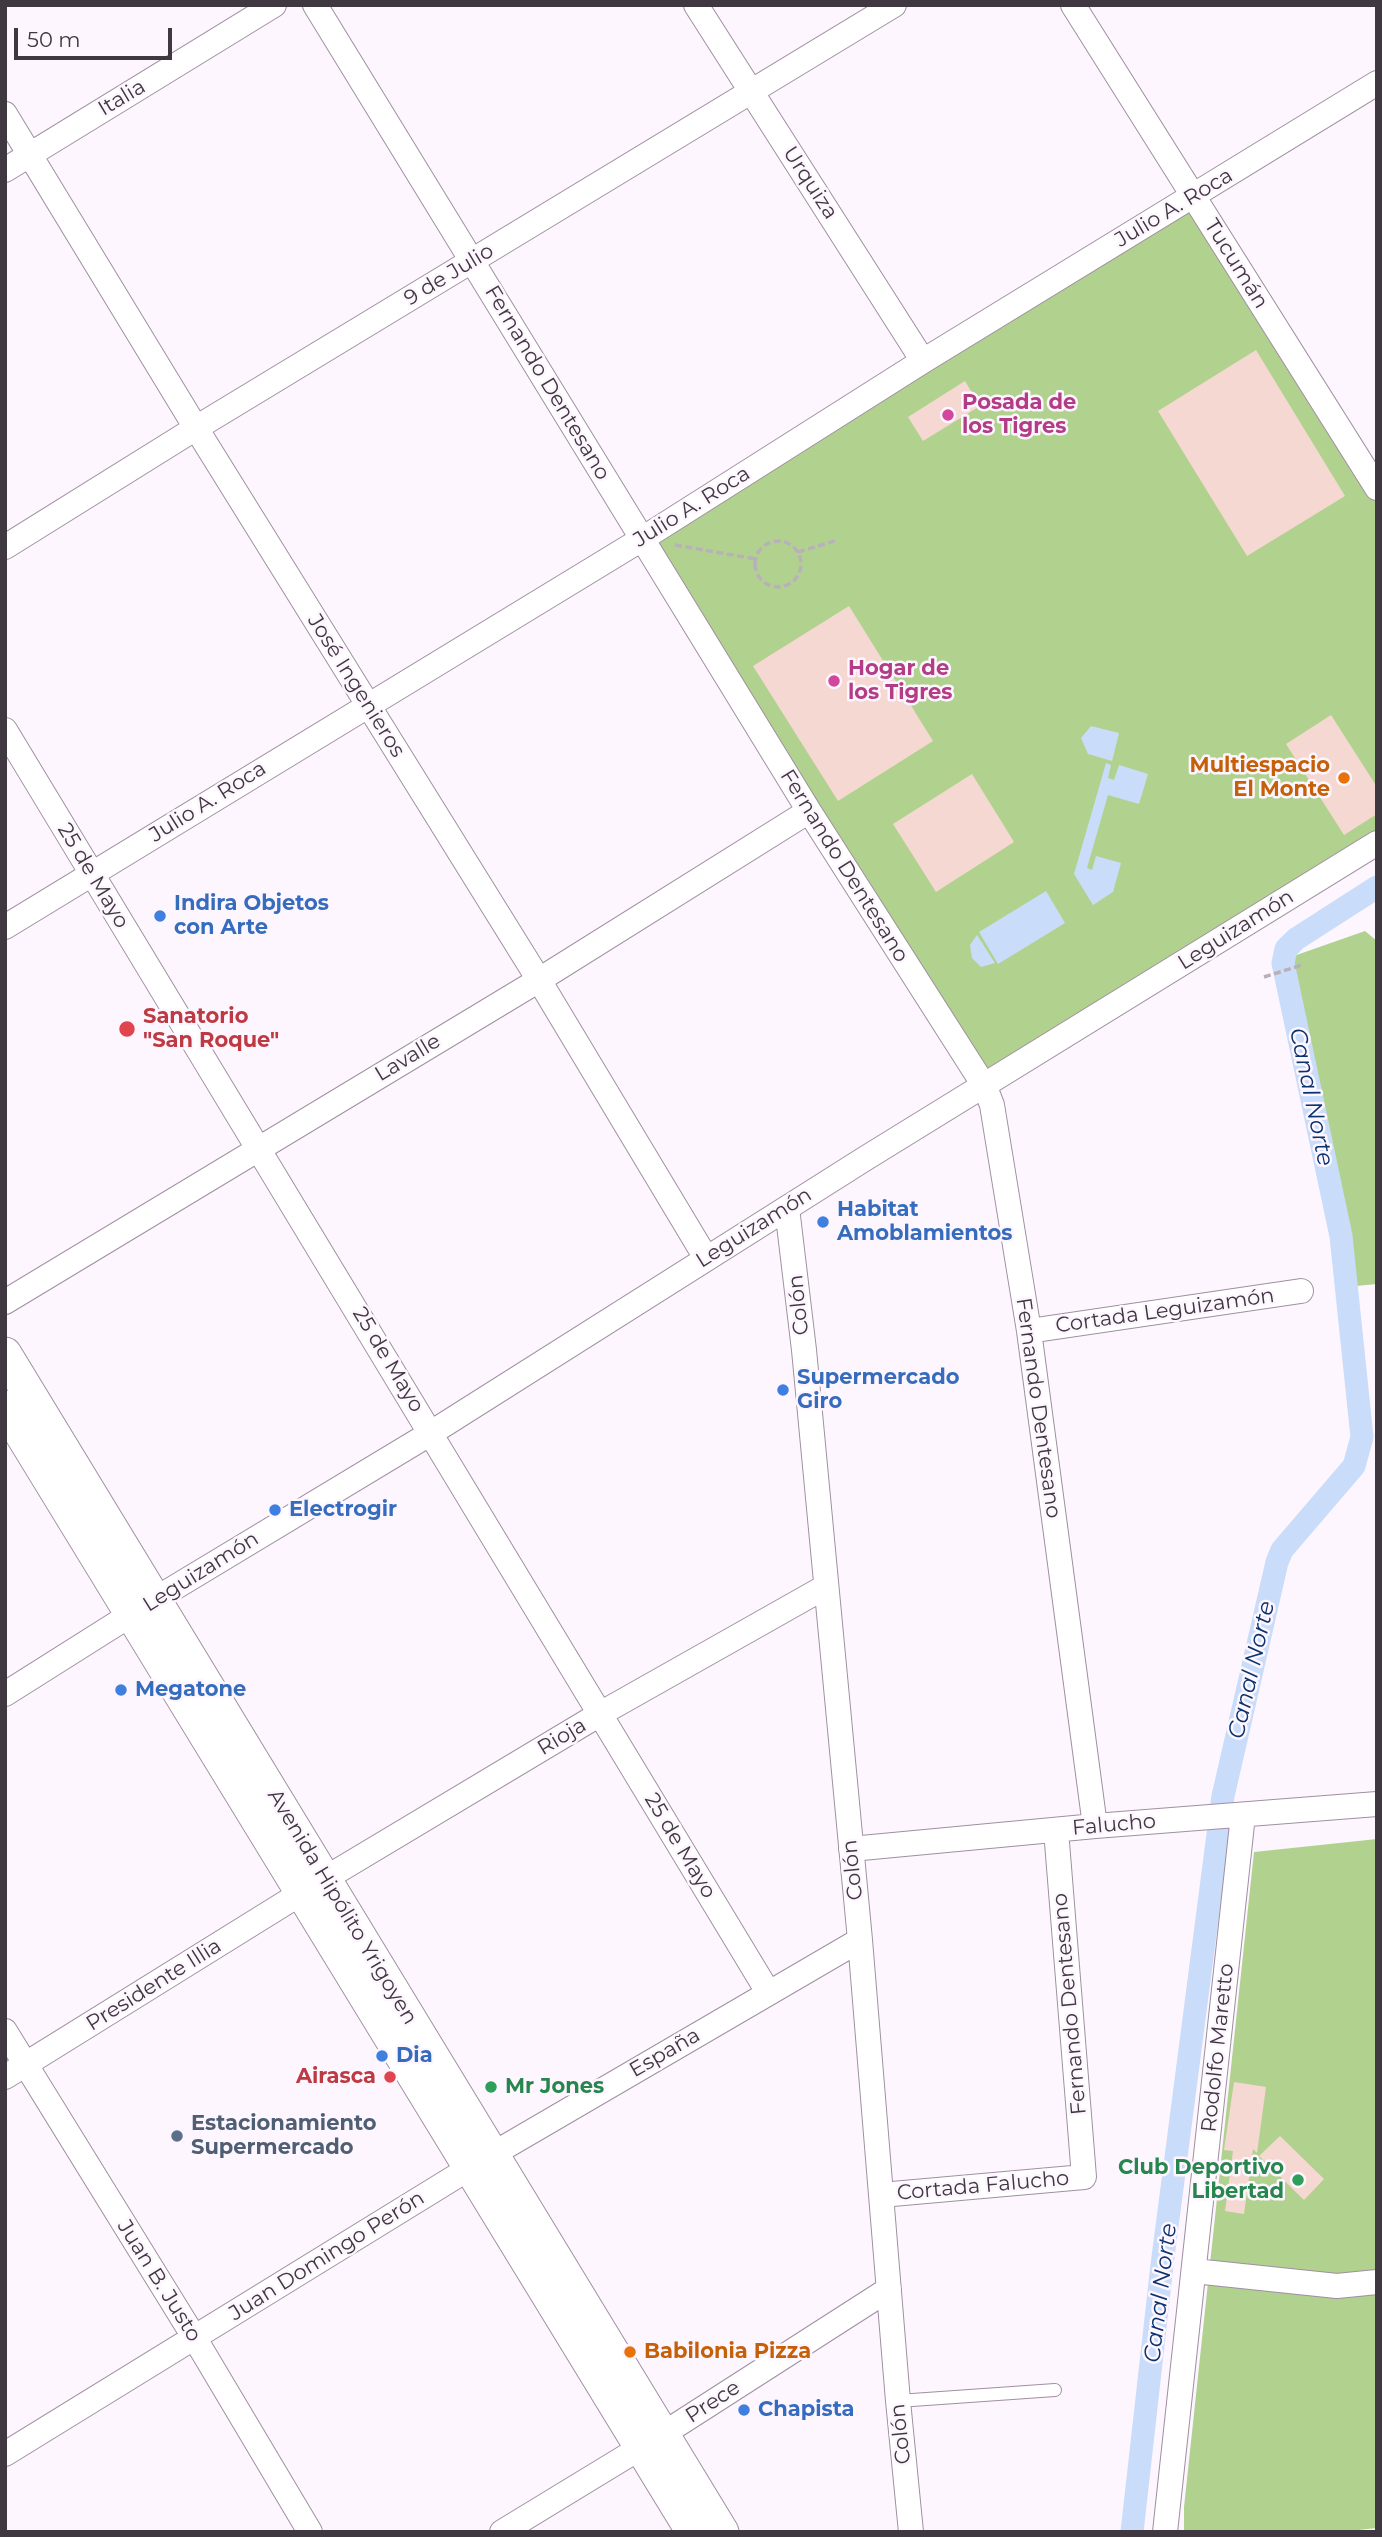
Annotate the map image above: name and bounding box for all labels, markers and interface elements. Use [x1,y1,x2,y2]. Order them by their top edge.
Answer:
scale bar [18,14,175,58]
text: 50 m [27,27,81,52]
street label: Italia [94,74,150,122]
street label: Urquiza [777,142,843,224]
street label: Julio A. Roca [1111,163,1237,253]
street label: Tucumán [1199,215,1273,313]
street label: 9 de Julio [400,238,498,312]
street label: Fernando Dentesano [479,281,615,485]
place label: Posada de los Tigres [962,390,1076,440]
marker: Posada de los Tigres [940,407,956,423]
street label: Julio A. Roca [629,461,755,553]
street label: José Ingenieros [302,610,410,762]
place label: Hogar de los Tigres [848,656,952,706]
marker: Hogar de los Tigres [826,673,842,689]
place label: Multiespacio El Monte [1190,753,1330,803]
street label: Julio A. Roca [145,756,271,848]
street label: Fernando Dentesano [774,765,914,967]
marker: Multiespacio El Monte [1336,770,1352,786]
street label: 25 de Mayo [52,819,134,933]
street label: Leguizamón [1173,884,1299,976]
place label: Indira Objetos con Arte [174,891,329,941]
marker: Indira Objetos con Arte [152,908,168,924]
place label: Sanatorio "San Roque" [143,1004,279,1054]
marker: Sanatorio "San Roque" [117,1019,137,1039]
water label: Canal Norte [1283,1025,1339,1169]
street label: Lavalle [371,1029,445,1087]
street label: Leguizamón [691,1182,817,1274]
place label: Habitat Amoblamientos [837,1197,1013,1247]
marker: Habitat Amoblamientos [815,1214,831,1230]
street label: Colón [783,1274,815,1336]
street label: Cortada Leguizamón [1054,1283,1276,1339]
street label: Fernando Dentesano [1010,1296,1066,1520]
street label: 25 de Mayo [347,1303,429,1417]
place label: Supermercado Giro [797,1365,960,1415]
marker: Supermercado Giro [775,1382,791,1398]
place label: Electrogir [289,1497,397,1523]
marker: Electrogir [267,1502,283,1518]
street label: Leguizamón [138,1526,264,1618]
water label: Canal Norte [1223,1598,1281,1742]
place label: Megatone [135,1677,246,1703]
marker: Megatone [113,1682,129,1698]
street label: Rioja [533,1713,591,1761]
street label: Avenida Hipólito Yrigoyen [262,1785,422,2029]
street label: 25 de Mayo [639,1789,721,1903]
street label: Falucho [1071,1809,1157,1841]
street label: Colón [837,1839,869,1901]
street label: Fernando Dentesano [1048,1892,1092,2116]
street label: Presidente Illia [82,1933,226,2037]
street label: Rodolfo Maretto [1197,1962,1239,2134]
street label: España [625,2023,705,2083]
place label: Dia [396,2043,433,2069]
marker: Dia [374,2048,390,2064]
place label: Airasca [296,2064,376,2090]
marker: Airasca [382,2069,398,2085]
place label: Mr Jones [505,2074,604,2100]
marker: Mr Jones [483,2079,499,2095]
place label: Estacionamiento Supermercado [191,2111,376,2161]
marker: Estacionamiento Supermercado [169,2128,185,2144]
place label: Club Deportivo Libertad [1118,2155,1284,2205]
street label: Cortada Falucho [896,2166,1070,2206]
marker: Club Deportivo Libertad [1290,2172,1306,2188]
street label: Juan Domingo Perón [225,2186,429,2326]
street label: Juan B. Justo [112,2216,206,2346]
water label: Canal Norte [1139,2222,1183,2364]
place label: Babilonia Pizza [644,2339,811,2365]
marker: Babilonia Pizza [622,2344,638,2360]
street label: Prece [681,2375,745,2429]
place label: Chapista [758,2397,854,2423]
marker: Chapista [736,2402,752,2418]
street label: Colón [885,2403,917,2465]

